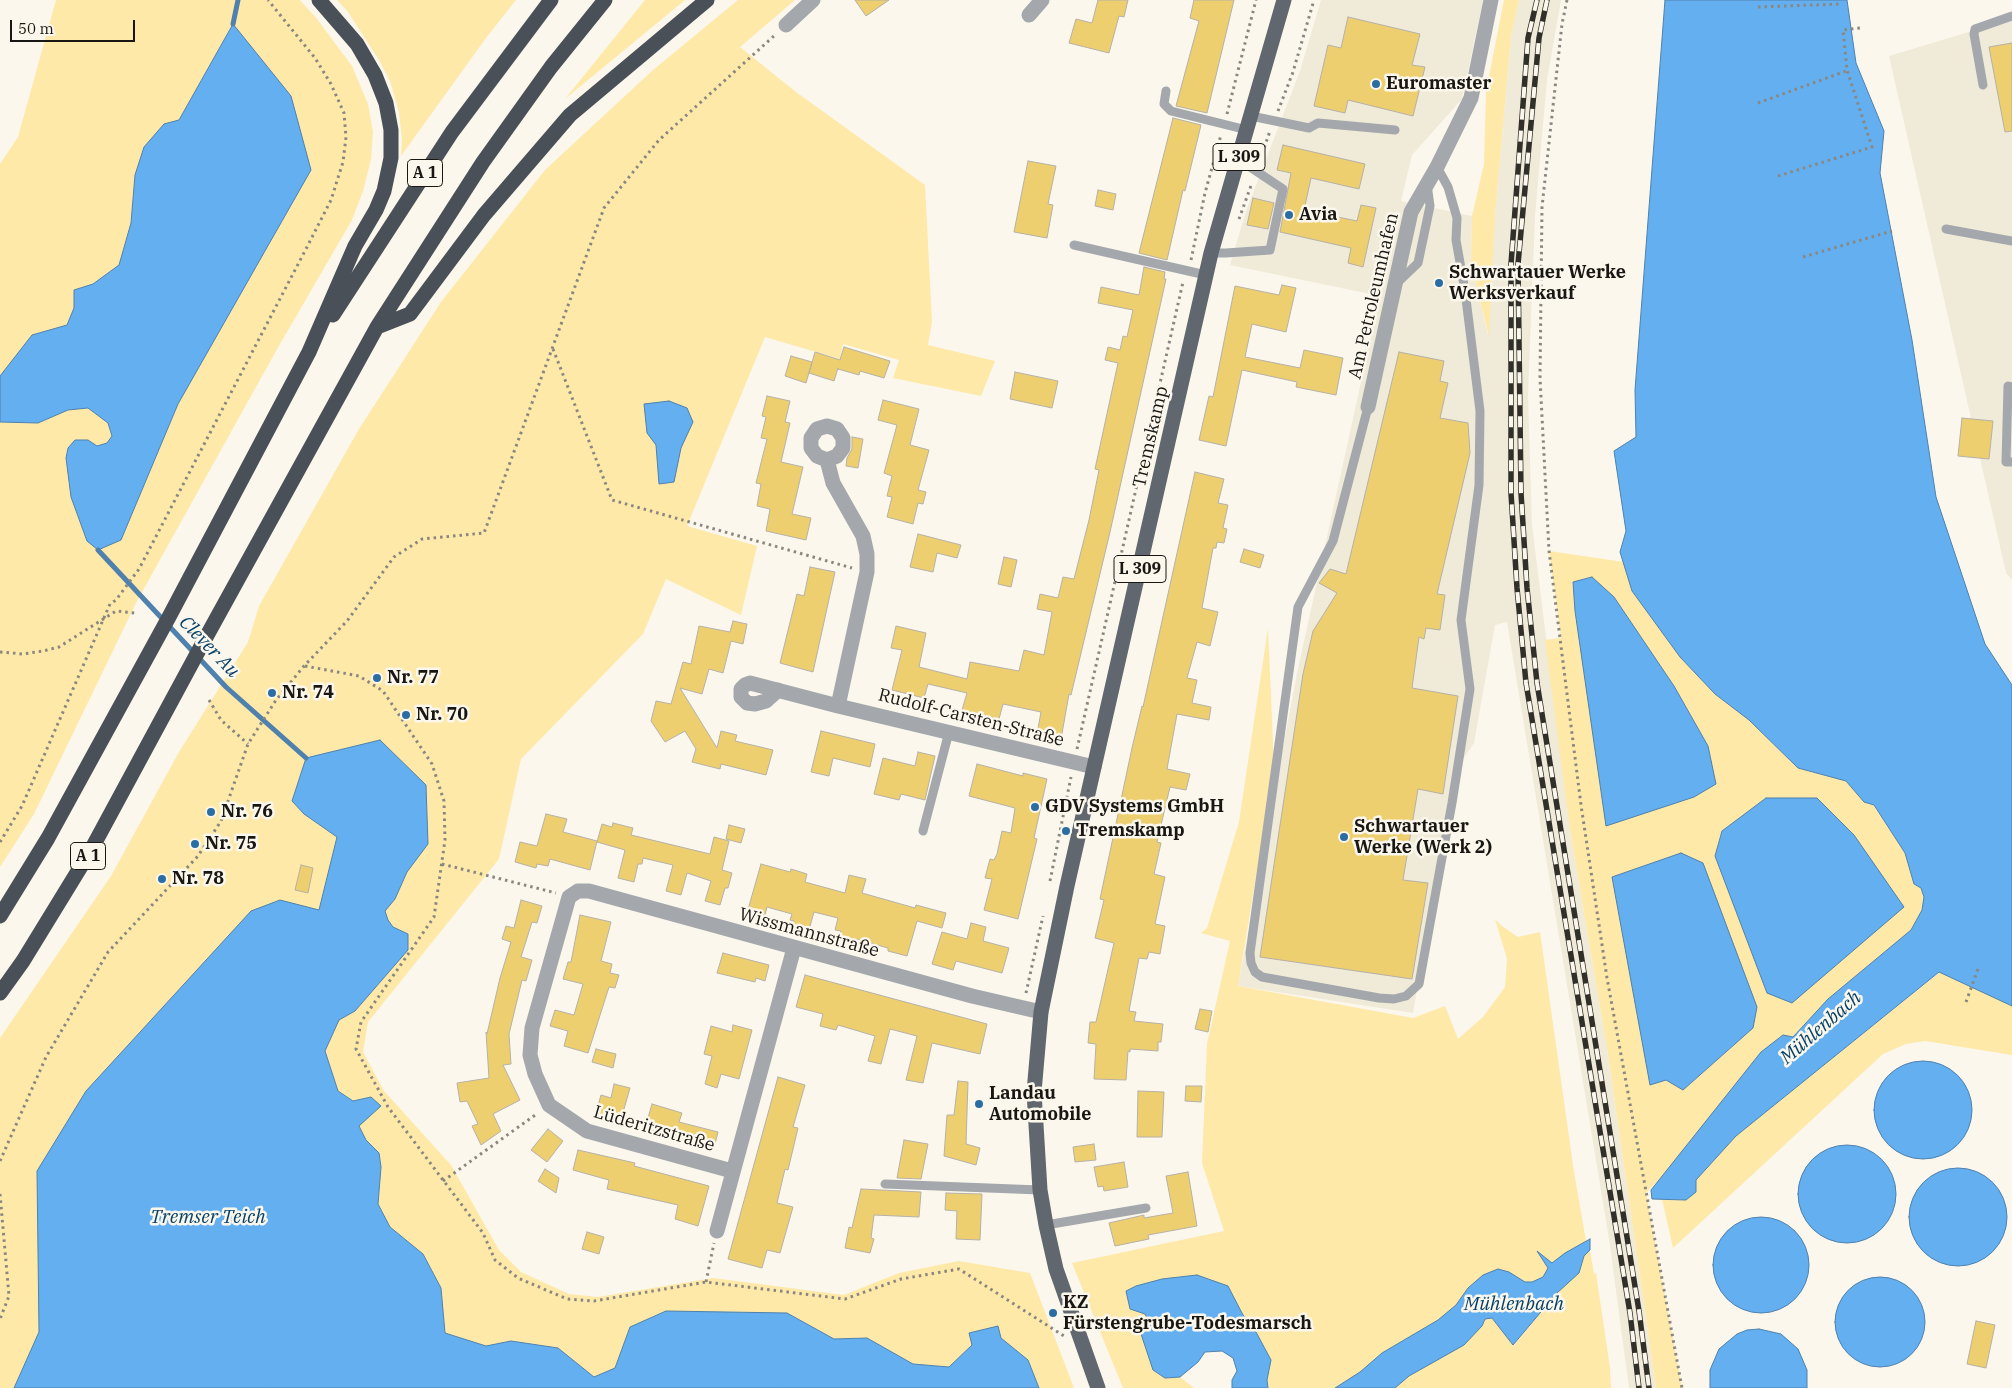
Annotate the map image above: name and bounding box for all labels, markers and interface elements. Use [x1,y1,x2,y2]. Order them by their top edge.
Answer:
scale bar [12,10,138,42]
text: 50 m [18,19,54,38]
place label: Euromaster [1386,73,1491,95]
marker: Euromaster [1370,78,1382,90]
road number: L 309 [1213,144,1265,170]
road number: A 1 [408,160,442,187]
place label: Avia [1299,204,1338,226]
marker: Avia [1283,209,1295,221]
street label: Am Petroleumhafen [1344,211,1404,381]
place label: Schwartauer Werke Werksverkauf [1449,262,1626,304]
marker: Schwartauer Werke Werksverkauf [1433,277,1445,289]
street label: Tremskamp [1129,384,1173,490]
road number: L 309 [1114,556,1166,582]
water label: Clever Au [174,611,244,683]
place label: Nr. 77 [387,667,439,689]
marker: Nr. 77 [371,672,383,684]
place label: Nr. 74 [282,682,334,704]
street label: Rudolf-Carsten-Straße [876,684,1066,752]
marker: Nr. 74 [266,687,278,699]
place label: Nr. 70 [416,704,468,726]
marker: Nr. 70 [400,709,412,721]
place label: GDV Systems GmbH [1045,796,1224,818]
place label: Nr. 76 [221,801,273,823]
marker: GDV Systems GmbH [1029,801,1041,813]
marker: Nr. 76 [205,806,217,818]
place label: Schwartauer Werke (Werk 2) [1354,816,1492,859]
place label: Tremskamp [1076,820,1185,842]
marker: Tremskamp [1060,825,1072,837]
marker: Schwartauer Werke (Werk 2) [1338,831,1350,843]
place label: Nr. 75 [205,833,257,855]
marker: Nr. 75 [189,838,201,850]
road number: A 1 [70,842,106,869]
place label: Nr. 78 [172,868,224,890]
marker: Nr. 78 [156,873,168,885]
street label: Wissmannstraße [737,904,881,962]
water label: Mühlenbach [1776,987,1866,1069]
place label: Landau Automobile [989,1083,1091,1126]
marker: Landau Automobile [973,1098,985,1110]
street label: Lüderitzstraße [591,1101,717,1157]
water label: Tremser Teich [150,1207,266,1229]
place label: KZ Fürstengrube-Todesmarsch [1063,1292,1312,1335]
water label: Mühlenbach [1464,1294,1564,1316]
marker: KZ Fürstengrube-Todesmarsch [1047,1307,1059,1319]

